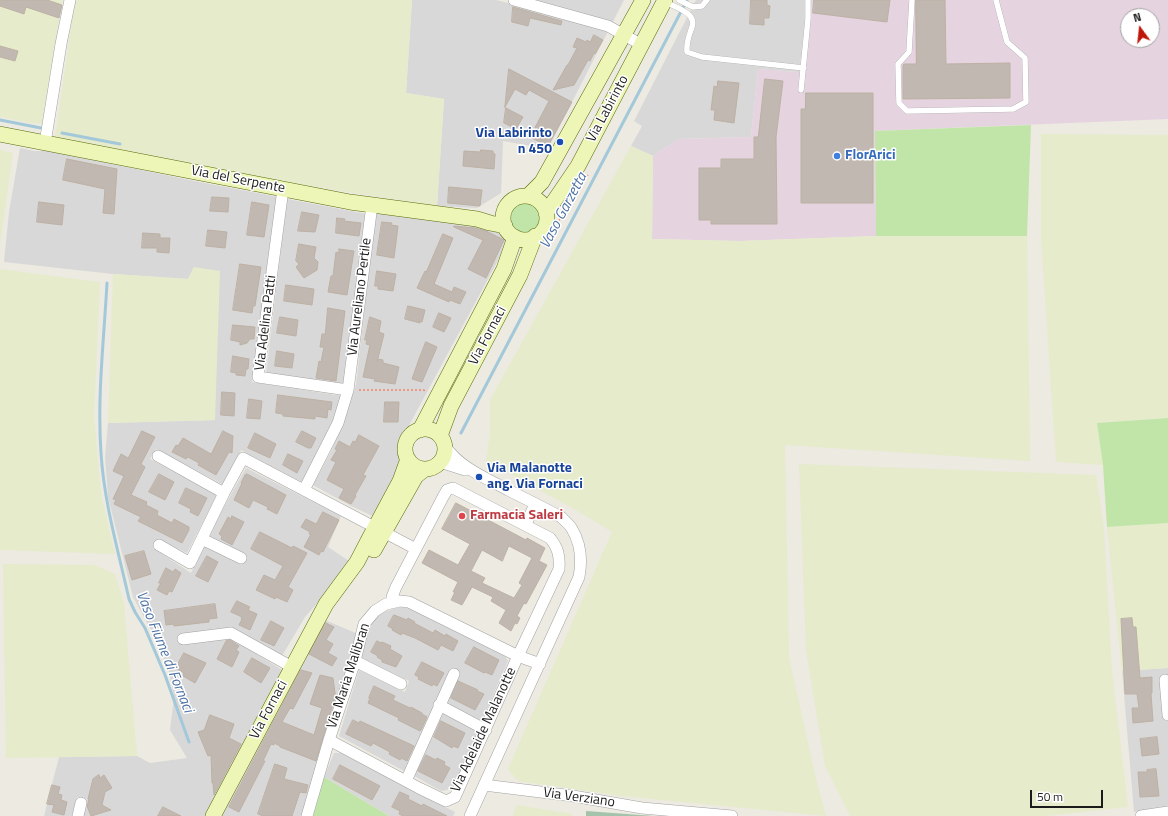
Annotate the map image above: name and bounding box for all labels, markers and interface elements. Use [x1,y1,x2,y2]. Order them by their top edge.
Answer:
north arrow [1120,8,1160,48]
text: N [1131,9,1143,26]
street label: Via Labirinto [583,73,633,145]
place label: Via Labirinto n 450 [476,126,552,158]
marker: Via Labirinto n 450 [555,137,565,147]
place label: FlorArici [845,148,896,164]
marker: FlorArici [832,151,842,161]
street label: Via del Serpente [190,163,286,197]
water label: Vaso Garzetta [536,170,592,252]
street label: Via Aureliano Pertile [344,237,376,357]
street label: Via Adelina Patti [252,274,280,372]
street label: Via Fornaci [465,304,511,368]
place label: Via Malanotte ang. Via Fornaci [487,461,583,494]
marker: Via Malanotte ang. Via Fornaci [474,472,484,482]
place label: Farmacia Saleri [470,508,563,524]
marker: Farmacia Saleri [457,511,467,521]
water label: Vaso Fiume di Fornaci [131,589,197,715]
street label: Via Maria Malibran [324,621,374,731]
street label: Via Adelaide Malanotte [448,665,520,795]
street label: Via Fornaci [246,678,292,742]
scale bar [1032,782,1105,808]
street label: Via Verziano [542,785,616,811]
text: 50 m [1037,787,1063,806]

